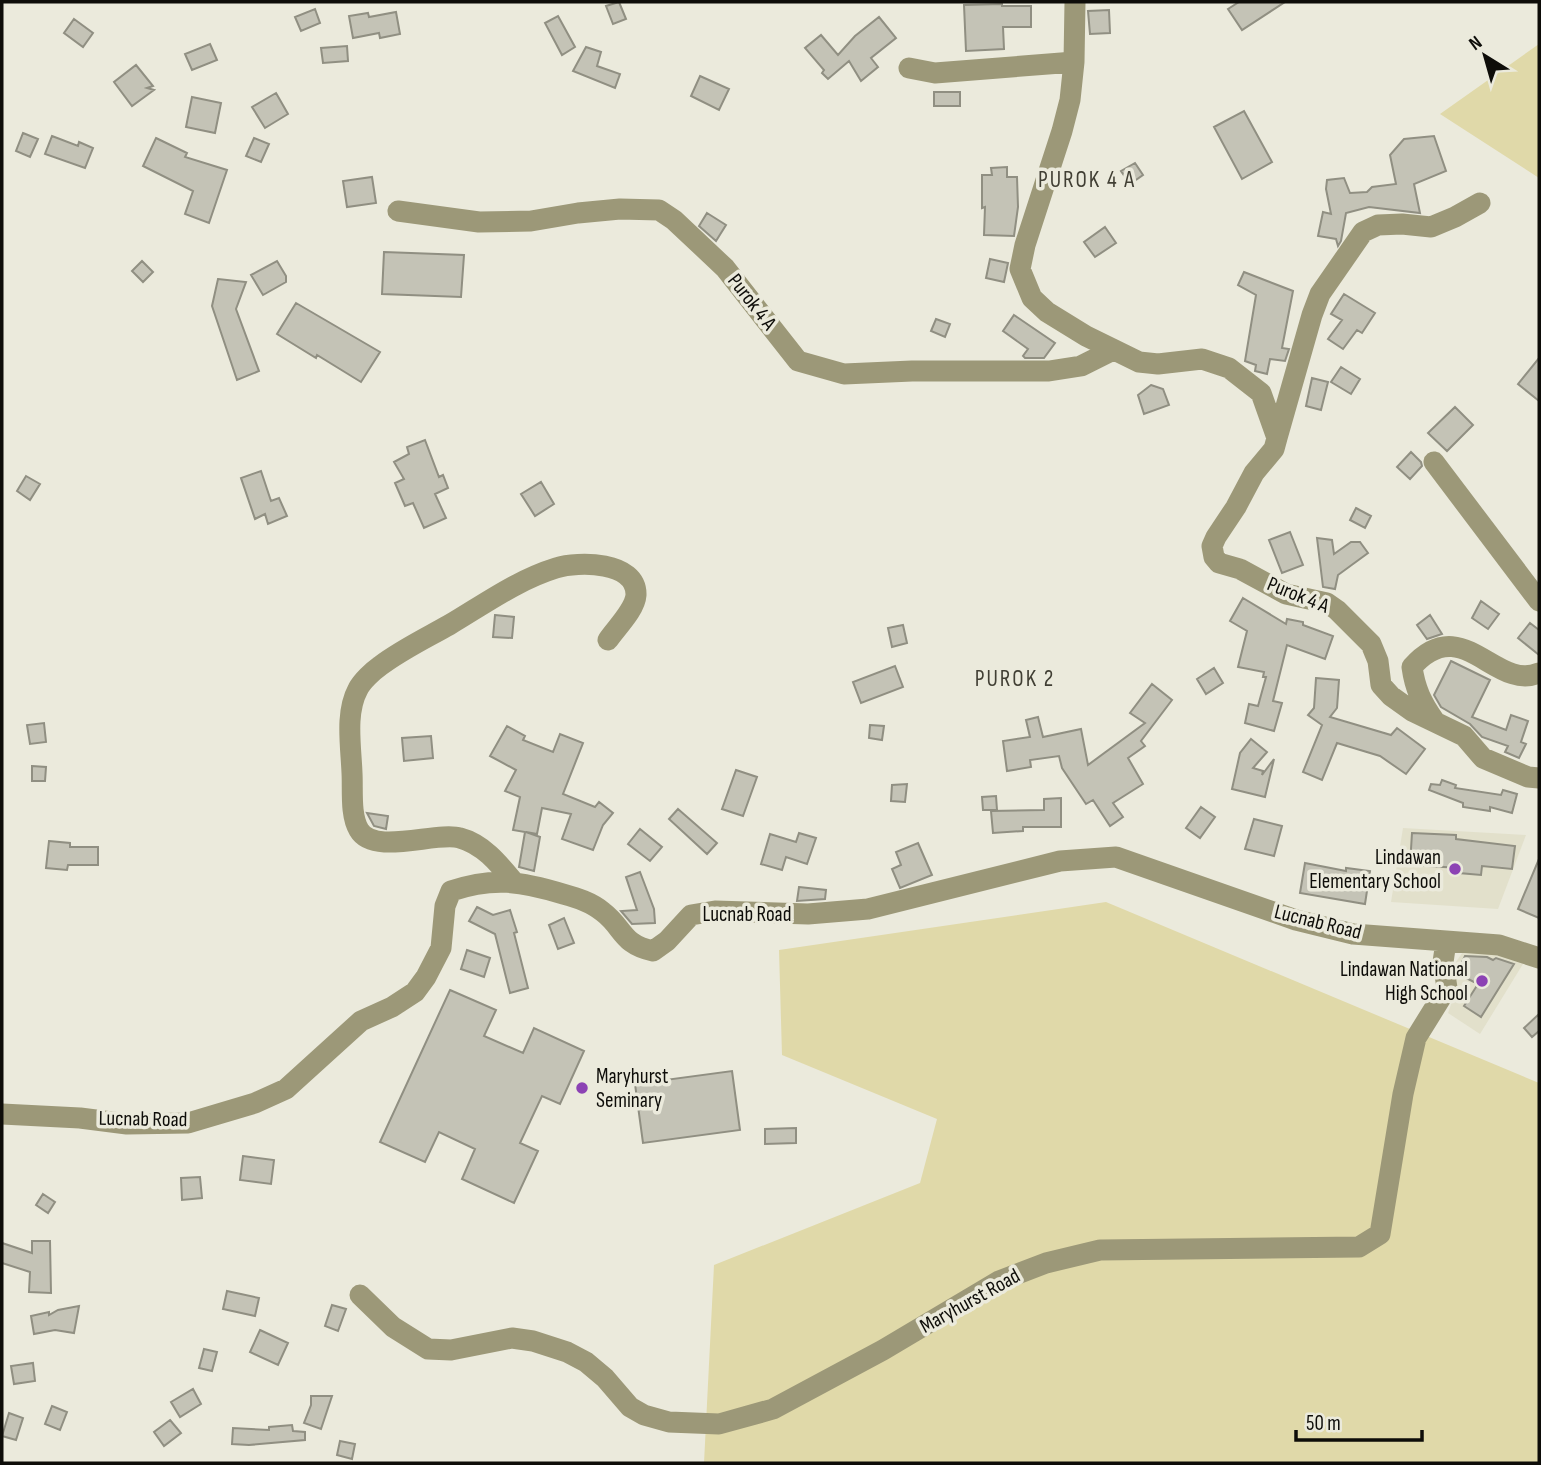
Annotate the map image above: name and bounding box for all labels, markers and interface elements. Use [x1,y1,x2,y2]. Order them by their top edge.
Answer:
north arrow [1450,21,1520,91]
text: N [1465,31,1487,56]
district label: PUROK 4 A [1038,166,1136,194]
street label: Purok 4 A [722,269,782,336]
street label: Purok 4 A [1263,571,1334,619]
district label: PUROK 2 [975,665,1055,693]
place label: Lindawan Elementary School [1309,845,1441,894]
marker: Lindawan Elementary School [1447,861,1463,877]
street label: Lucnab Road [1272,899,1364,945]
street label: Lucnab Road [703,902,791,927]
place label: Lindawan National High School [1340,957,1468,1006]
marker: Lindawan National High School [1474,973,1490,989]
place label: Maryhurst Seminary [596,1064,668,1113]
marker: Maryhurst Seminary [574,1080,590,1096]
street label: Lucnab Road [98,1106,188,1132]
street label: Maryhurst Road [916,1263,1024,1339]
scale bar [1296,1398,1422,1442]
text: 50 m [1306,1411,1341,1436]

